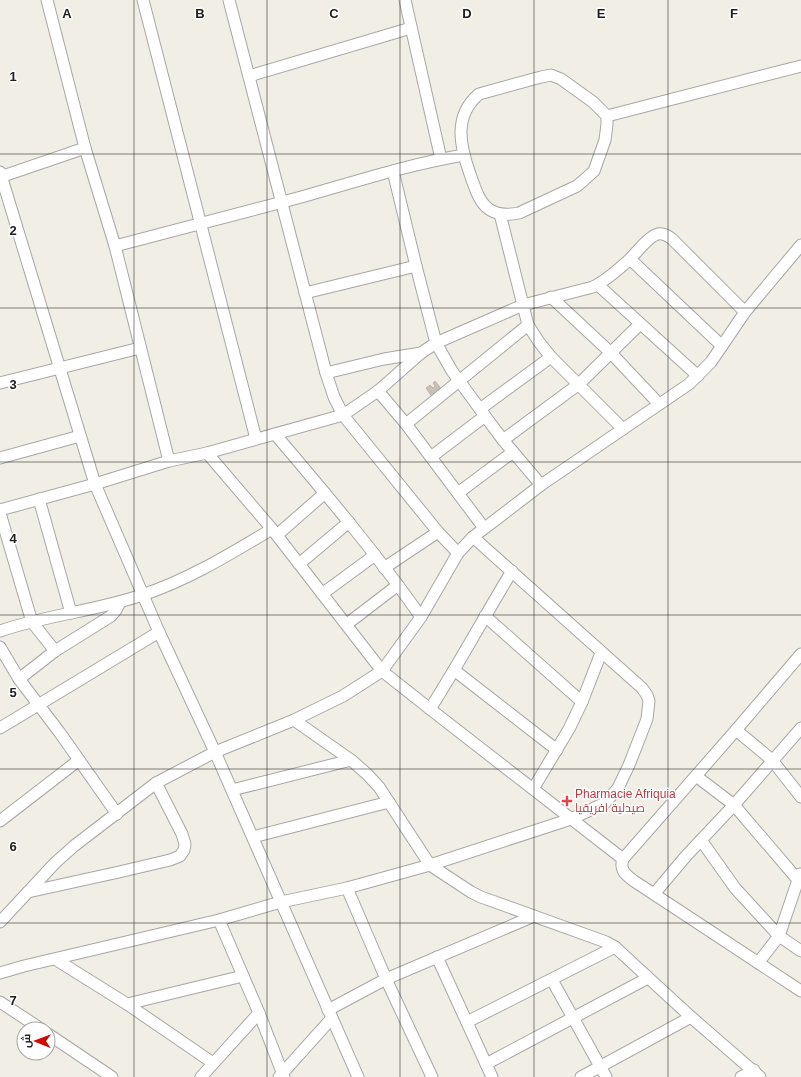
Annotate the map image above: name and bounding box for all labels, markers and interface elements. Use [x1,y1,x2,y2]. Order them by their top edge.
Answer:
text: A [62,6,72,21]
text: B [195,6,205,21]
text: C [329,6,339,21]
text: D [462,6,472,21]
text: E [597,6,606,21]
text: F [730,6,738,21]
text: 1 [9,69,17,84]
text: 2 [9,223,17,238]
text: 3 [9,377,17,392]
text: 4 [9,531,17,546]
text: 5 [9,685,17,700]
place label: Pharmacie Afriquia صيدلية افريقيا [575,787,676,815]
marker: Pharmacie Afriquia صيدلية افريقيا [562,796,572,806]
text: 6 [9,839,17,854]
text: 7 [9,993,17,1008]
north arrow [16,1021,56,1061]
text: ش [20,1034,33,1048]

